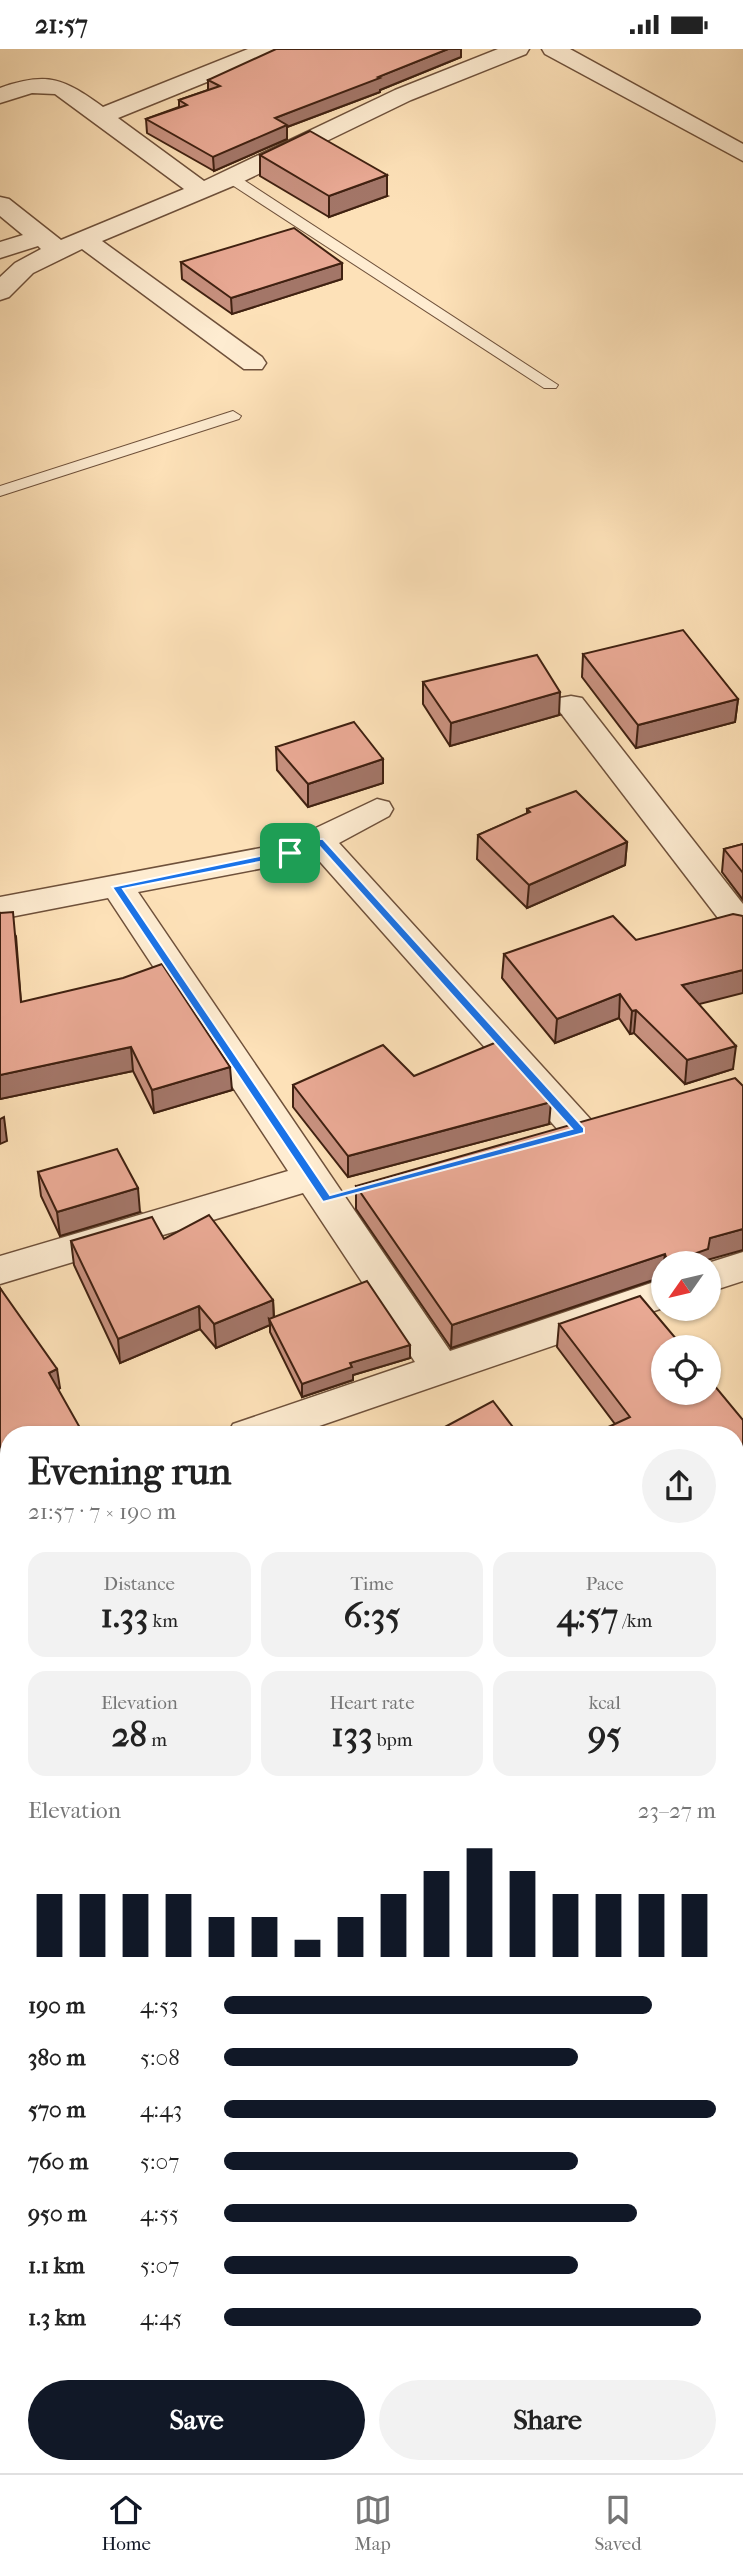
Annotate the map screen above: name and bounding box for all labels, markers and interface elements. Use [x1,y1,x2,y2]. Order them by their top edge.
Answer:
text: 21:57 [35,9,88,40]
pin [260,823,320,883]
icon: arrive [271,834,309,872]
north arrow [651,1251,721,1321]
map controls [651,1251,721,1405]
button: locate [651,1335,721,1405]
text: Evening run [28,1449,231,1494]
button: share [642,1449,716,1523]
text: 21:57 · 7 × 190 m [28,1498,176,1525]
text: Distance [104,1573,175,1595]
text: Time [350,1573,394,1595]
text: Pace [586,1573,624,1595]
text: 1.33 [101,1595,148,1636]
text: 6:35 [344,1595,400,1636]
text: 4:57 [557,1595,618,1636]
text: km [148,1610,178,1632]
text: /km [618,1610,652,1632]
text: Elevation [101,1692,178,1714]
text: Heart rate [329,1692,415,1714]
text: kcal [589,1692,621,1714]
text: 28 [112,1714,147,1755]
text: 133 [331,1714,373,1755]
text: 95 [588,1714,621,1755]
text: m [147,1729,167,1751]
text: bpm [373,1729,413,1751]
text: Elevation [28,1797,121,1824]
text: 23–27 m [638,1797,716,1824]
text: 190 m [28,1992,85,2019]
text: 4:53 [140,1992,179,2019]
text: 380 m [28,2044,86,2071]
text: 5:08 [140,2044,180,2071]
text: 570 m [28,2096,86,2123]
text: 4:43 [140,2096,182,2123]
text: 760 m [28,2148,88,2175]
text: 5:07 [140,2148,179,2175]
text: 950 m [28,2200,87,2227]
text: 4:55 [140,2200,179,2227]
text: 1.1 km [28,2252,85,2279]
text: 5:07 [140,2252,179,2279]
text: 1.3 km [28,2304,86,2331]
text: 4:45 [140,2304,182,2331]
button: Save [28,2380,365,2460]
button: Share [379,2380,716,2460]
tab: Home [101,2491,151,2555]
tab: Map [354,2491,392,2555]
tab: Saved [594,2491,642,2555]

